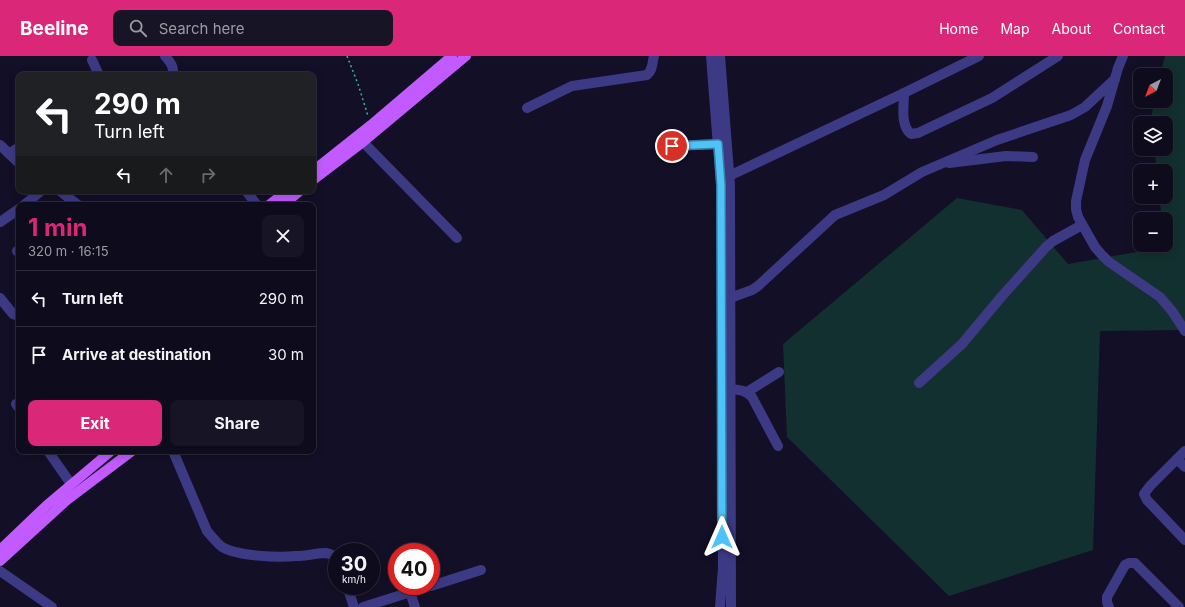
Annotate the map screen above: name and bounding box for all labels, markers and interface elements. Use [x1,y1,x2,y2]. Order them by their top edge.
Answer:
search box [113,10,393,46]
text: Beeline [20,17,89,40]
icon: search [127,17,149,39]
text: Search here [159,19,244,38]
text: Home [939,20,978,37]
text: Map [1000,20,1030,37]
text: About [1052,20,1091,37]
text: Contact [1113,20,1165,37]
north arrow [1133,68,1173,108]
map controls [1133,68,1173,252]
text: 290 m [94,87,181,121]
icon: left [28,88,80,140]
button: layers [1133,116,1173,156]
text: Turn left [94,121,164,142]
pin [655,129,689,163]
icon: arrive [661,135,683,157]
icon: left [113,164,135,186]
icon: ahead [155,164,177,186]
icon: right [197,164,219,186]
button: + [1133,164,1173,204]
button: − [1133,212,1173,252]
text: 1 min [28,213,87,242]
button: close [262,215,304,257]
text: 320 m · 16:15 [28,243,109,259]
icon: left [28,288,50,310]
text: Turn left [62,289,123,308]
text: 290 m [259,289,304,308]
icon: arrive [28,344,50,366]
text: Arrive at destination [62,345,211,364]
text: 30 m [268,345,304,364]
button: Exit [28,400,162,446]
button: Share [170,400,304,446]
position arrow [701,516,743,558]
speed limit sign: 40 [388,543,440,595]
text: 30 [341,552,367,576]
text: km/h [342,573,366,585]

